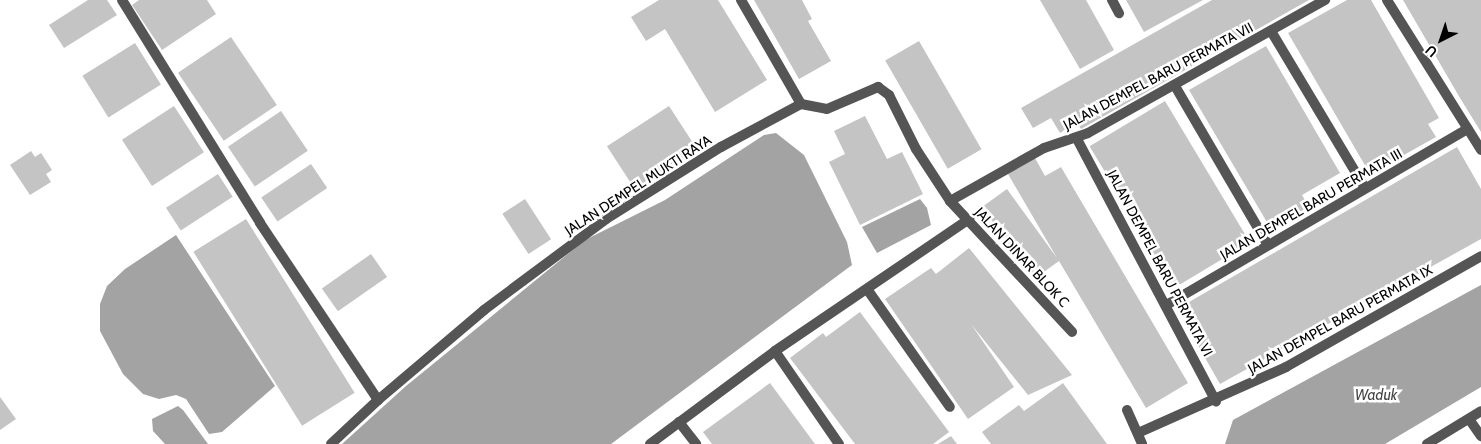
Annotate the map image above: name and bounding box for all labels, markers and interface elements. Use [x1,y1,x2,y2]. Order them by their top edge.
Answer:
north arrow [1416,15,1466,65]
street label: JALAN DEMPEL BARU PERMATA VII [1060,19,1256,133]
text: U [1421,41,1441,61]
street label: JALAN DEMPEL MUKTI RAYA [562,131,714,239]
street label: JALAN DEMPEL BARU PERMATA III [1217,145,1405,263]
street label: JALAN DEMPEL BARU PERMATA VI [1104,167,1216,359]
street label: JALAN DINAR BLOK C [971,204,1073,310]
street label: JALAN DEMPEL BARU PERMATA IX [1245,261,1435,377]
water label: Waduk [1355,387,1397,405]

